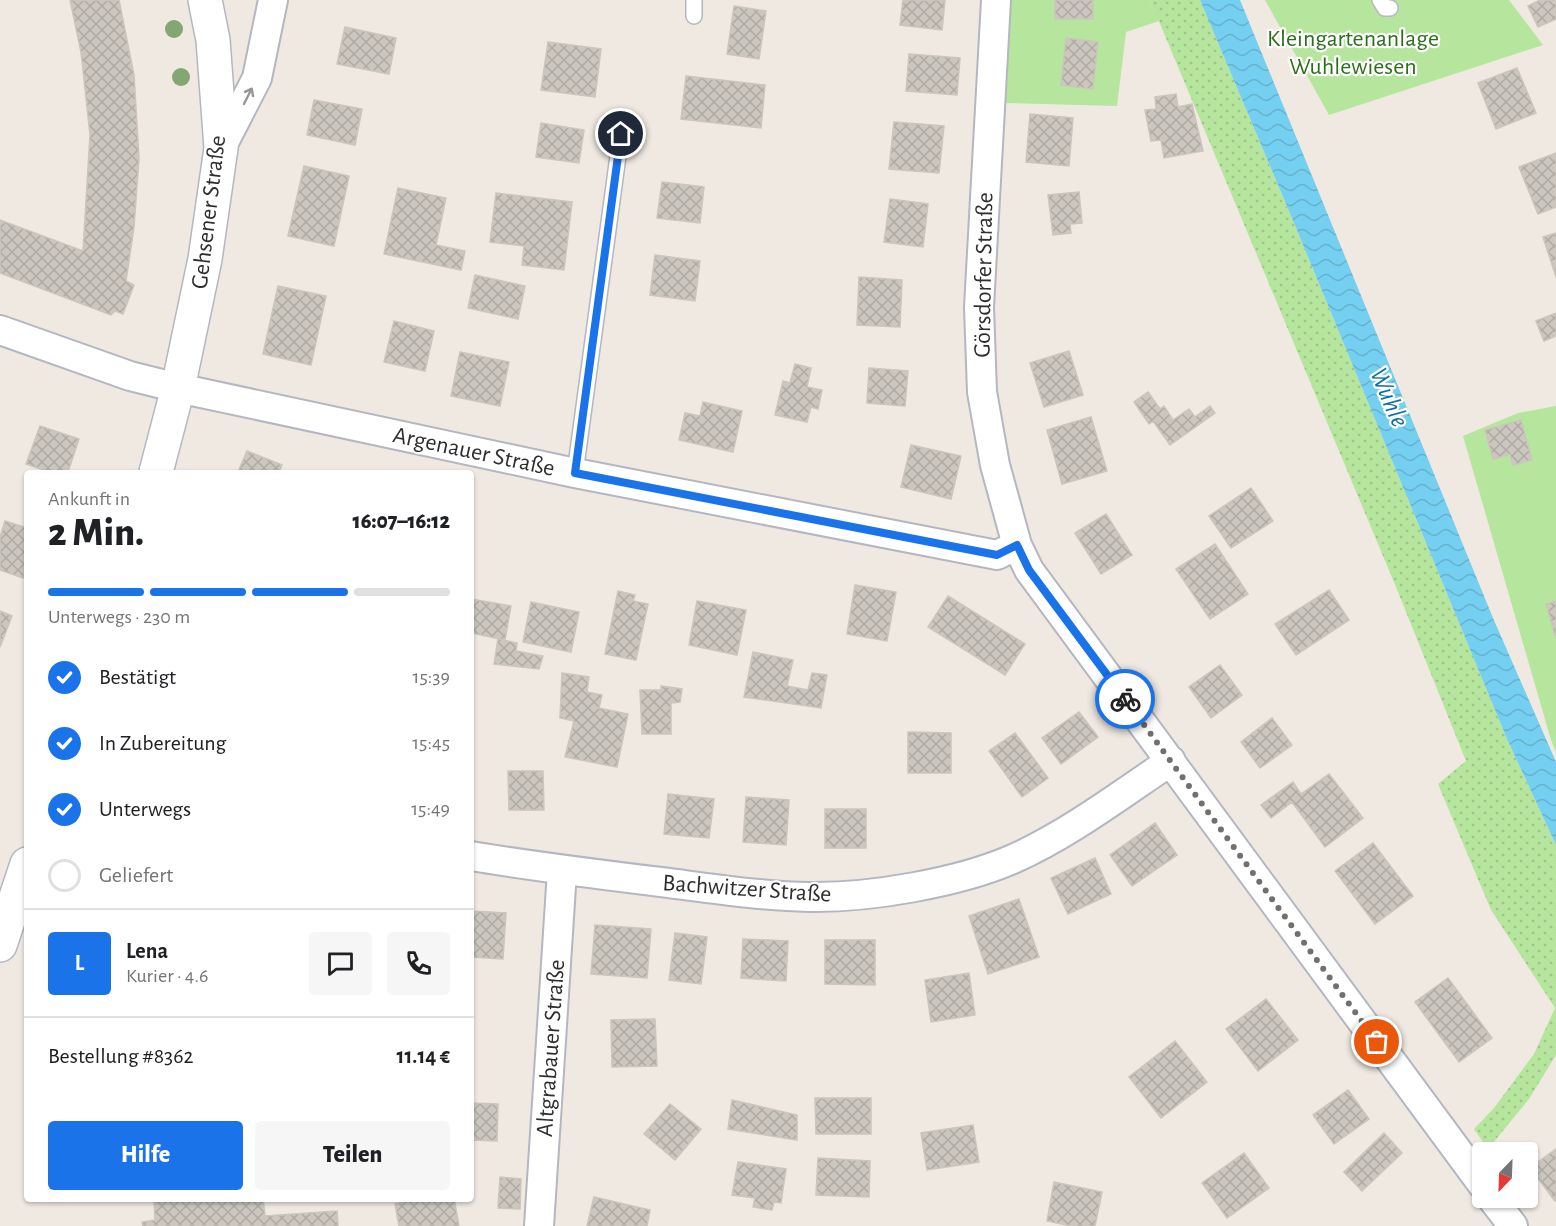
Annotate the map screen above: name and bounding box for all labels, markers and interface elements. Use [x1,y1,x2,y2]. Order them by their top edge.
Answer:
park label: Kleingartenanlage Wuhlewiesen [1267,27,1439,79]
one-way arrow [243,88,254,106]
pin [595,108,646,159]
icon: home [604,117,637,150]
street label: Gehsener Straße [188,134,230,290]
street label: Görsdorfer Straße [971,192,997,358]
water label: Wuhle [1365,364,1413,431]
street label: Argenauer Straße [391,423,557,481]
text: Ankunft in [48,489,130,509]
text: 16:07–16:12 [353,510,450,532]
text: 2 Min. [48,514,144,553]
text: Unterwegs · 230 m [48,607,190,627]
icon: check [48,661,81,694]
text: Bestätigt [99,666,176,688]
text: 15:39 [413,667,450,687]
courier [1095,669,1155,729]
icon: bike [1109,683,1142,716]
icon: check [48,727,81,760]
text: In Zubereitung [99,732,226,754]
text: 15:45 [412,733,450,753]
icon: check [48,793,81,826]
text: Unterwegs [99,798,191,820]
text: 15:49 [411,799,450,819]
text: Geliefert [99,864,173,886]
street label: Bachwitzer Straße [662,871,832,907]
button: chat [309,932,372,995]
button: phone [387,932,450,995]
text: Lena [126,940,168,962]
text: L [75,952,84,974]
street label: Altgrabauer Straße [533,959,569,1138]
text: Kurier · 4.6 [126,966,208,986]
pin [1351,1016,1402,1067]
icon: bag [1360,1025,1393,1058]
text: Bestellung #8362 [48,1045,194,1067]
text: 11.14 € [397,1045,450,1067]
button: Hilfe [48,1121,243,1190]
button: Teilen [255,1121,450,1190]
north arrow [1472,1142,1538,1208]
map controls [1472,1142,1538,1208]

